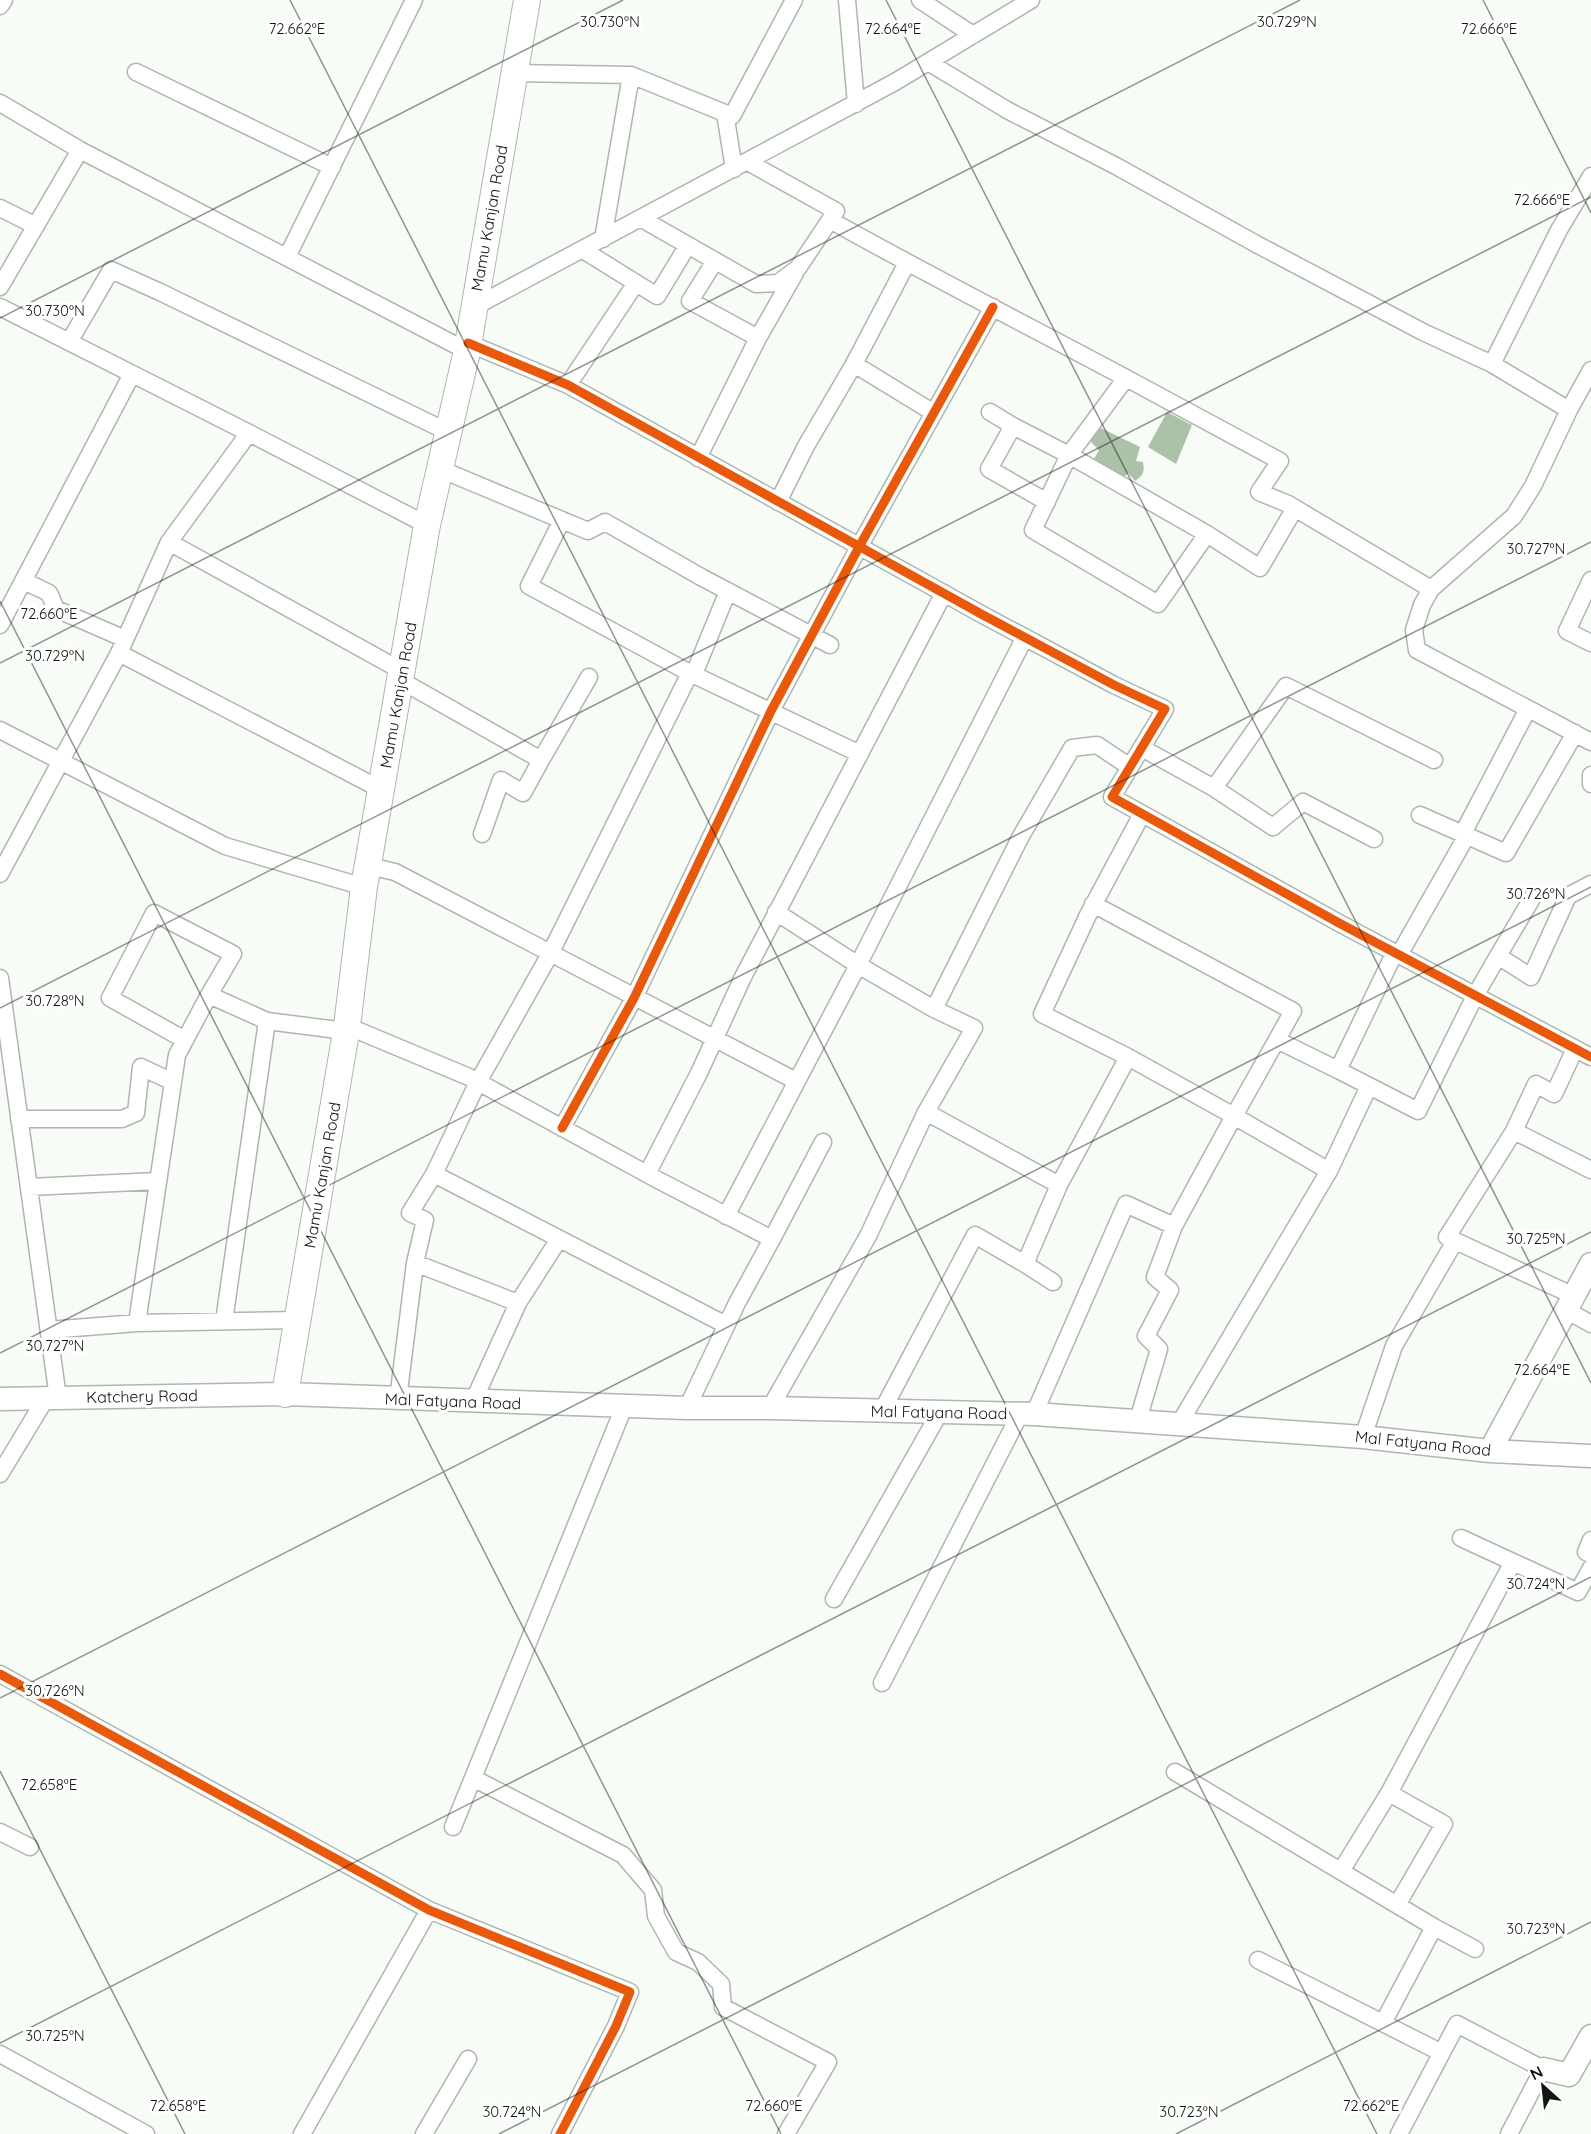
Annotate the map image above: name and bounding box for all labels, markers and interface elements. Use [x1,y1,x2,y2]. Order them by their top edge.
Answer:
text: 30.730°N [580,12,640,31]
text: 30.729°N [1257,12,1317,31]
text: 72.662°E [269,19,325,38]
text: 72.664°E [865,19,921,38]
text: 72.666°E [1461,19,1517,38]
street label: Mamu Kanjan Road [466,143,512,293]
text: 72.666°E [1514,190,1570,209]
text: 30.730°N [25,301,85,320]
text: 30.727°N [1507,539,1565,558]
text: 72.660°E [20,604,78,623]
street label: Mamu Kanjan Road [375,620,421,770]
text: 30.729°N [25,646,85,665]
text: 30.726°N [1506,884,1566,903]
text: 30.728°N [25,991,85,1010]
street label: Mamu Kanjan Road [299,1100,345,1250]
text: 30.725°N [1506,1229,1566,1248]
text: 30.727°N [26,1336,84,1355]
text: 72.664°E [1514,1360,1570,1379]
street label: Katchery Road [86,1385,198,1407]
street label: Mal Fatyana Road [384,1389,522,1413]
street label: Mal Fatyana Road [871,1401,1007,1423]
street label: Mal Fatyana Road [1354,1426,1492,1460]
text: 30.724°N [1506,1574,1566,1593]
text: 30.726°N [25,1681,85,1700]
text: 72.658°E [21,1775,77,1794]
text: 30.723°N [1506,1919,1566,1938]
text: 30.725°N [25,2026,85,2045]
north arrow [1513,2056,1573,2116]
text: N [1526,2061,1546,2084]
text: 72.658°E [150,2096,206,2115]
text: 72.660°E [745,2096,803,2115]
text: 72.662°E [1343,2096,1399,2115]
text: 30.724°N [482,2102,542,2121]
text: 30.723°N [1159,2102,1219,2121]

